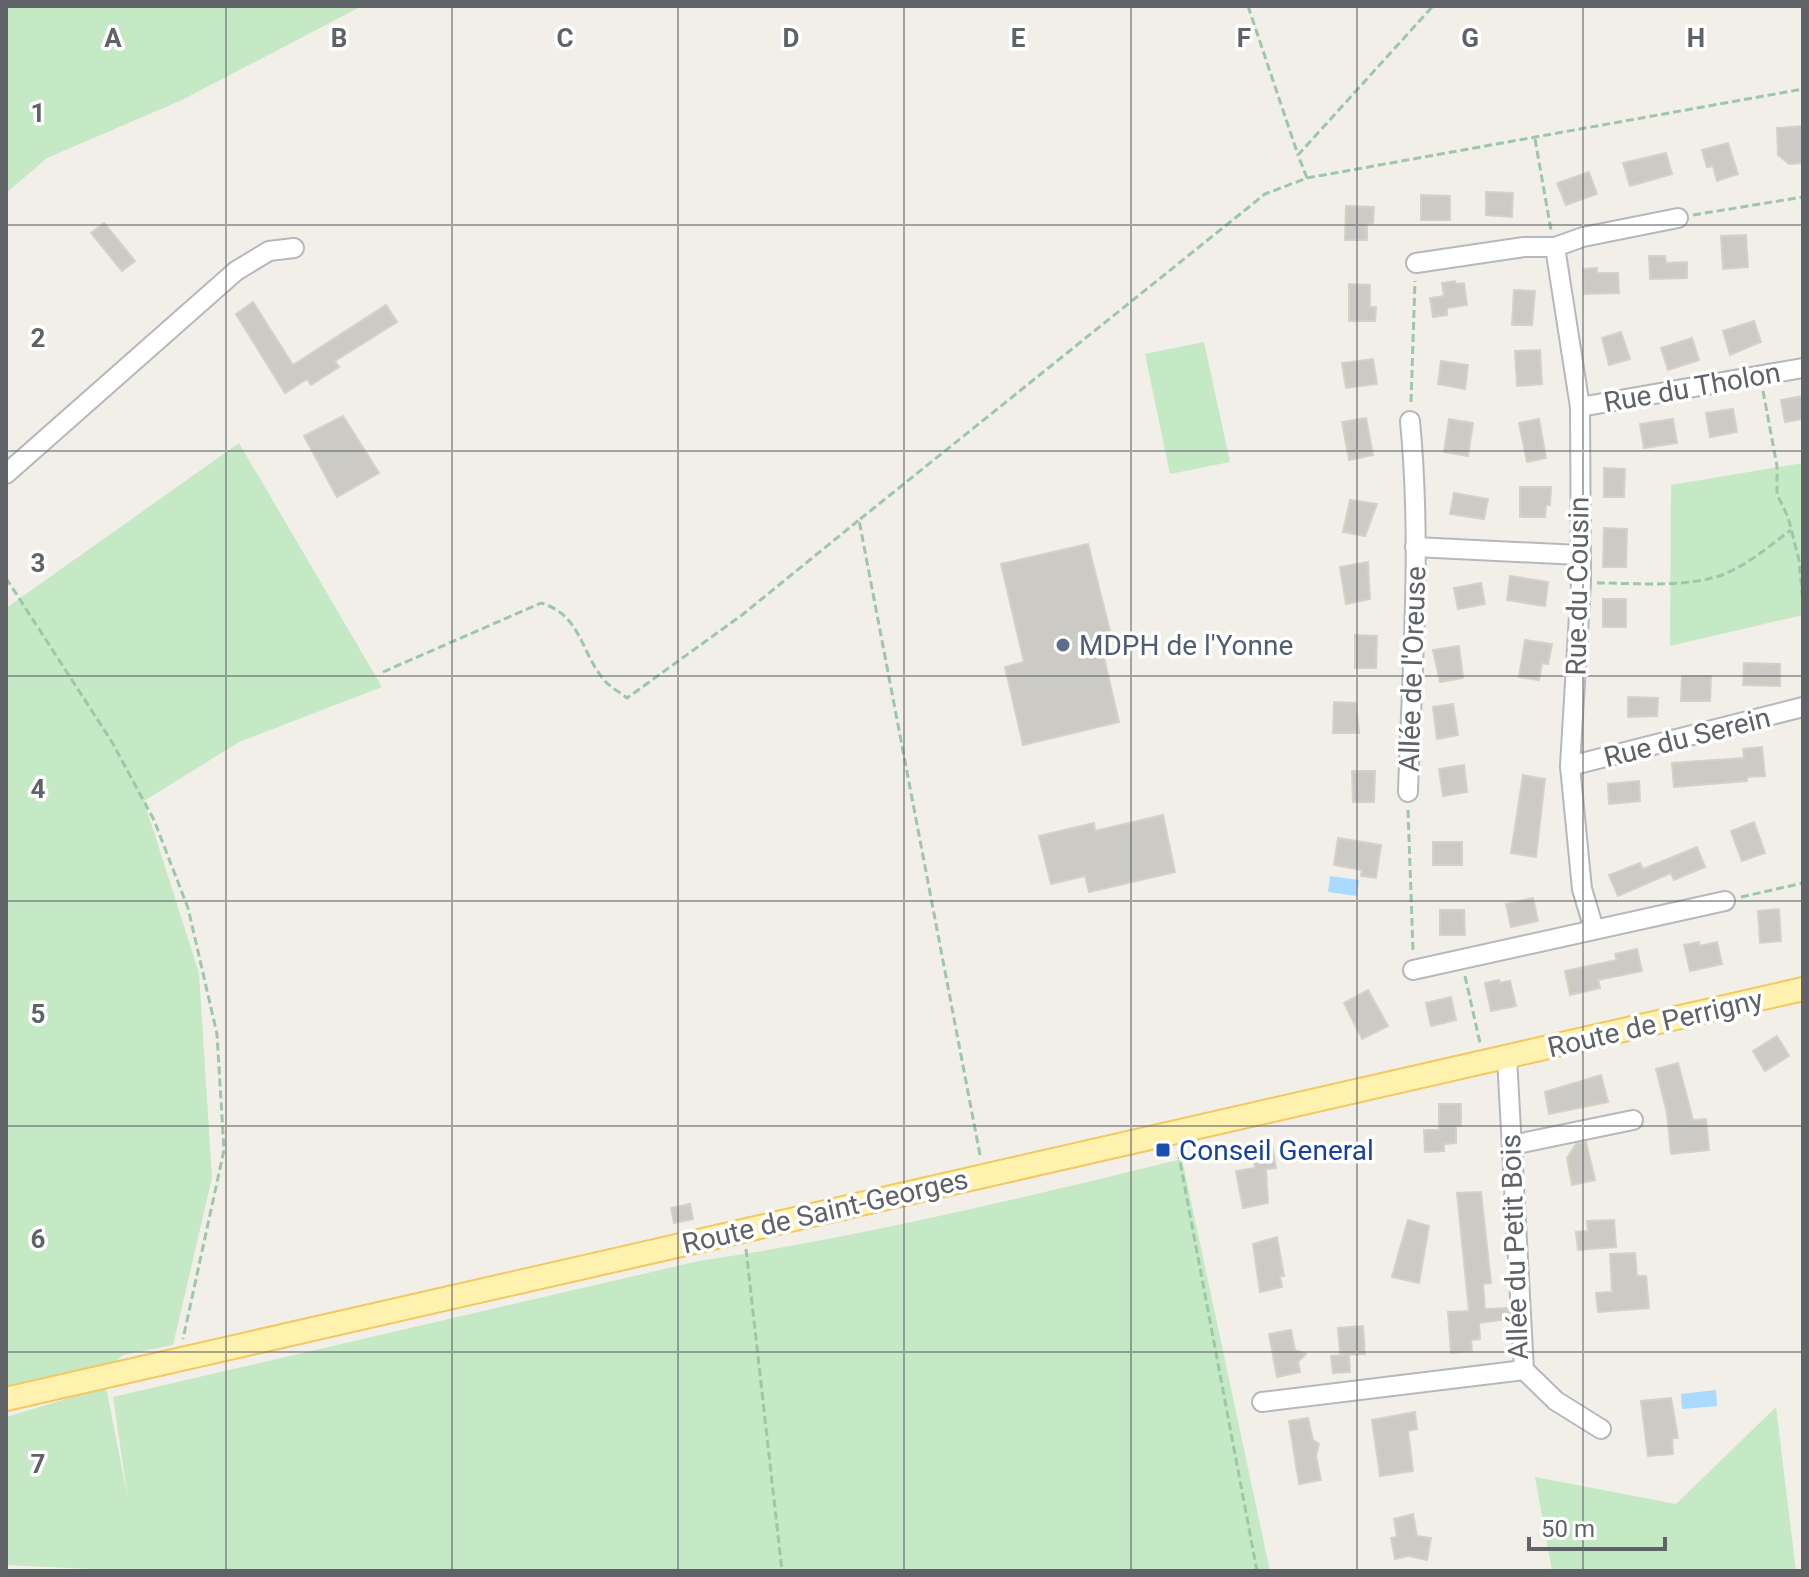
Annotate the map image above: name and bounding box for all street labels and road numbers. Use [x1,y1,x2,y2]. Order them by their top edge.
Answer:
street label: Rue du Tholon [1601,356,1783,419]
street label: Rue du Cousin [1559,496,1596,676]
street label: Allée de l'Oreuse [1392,566,1433,772]
street label: Rue du Serein [1600,701,1774,774]
street label: Route de Perrigny [1544,983,1766,1064]
street label: Allée du Petit Bois [1494,1134,1535,1360]
street label: Route de Saint-Georges [679,1163,971,1260]

